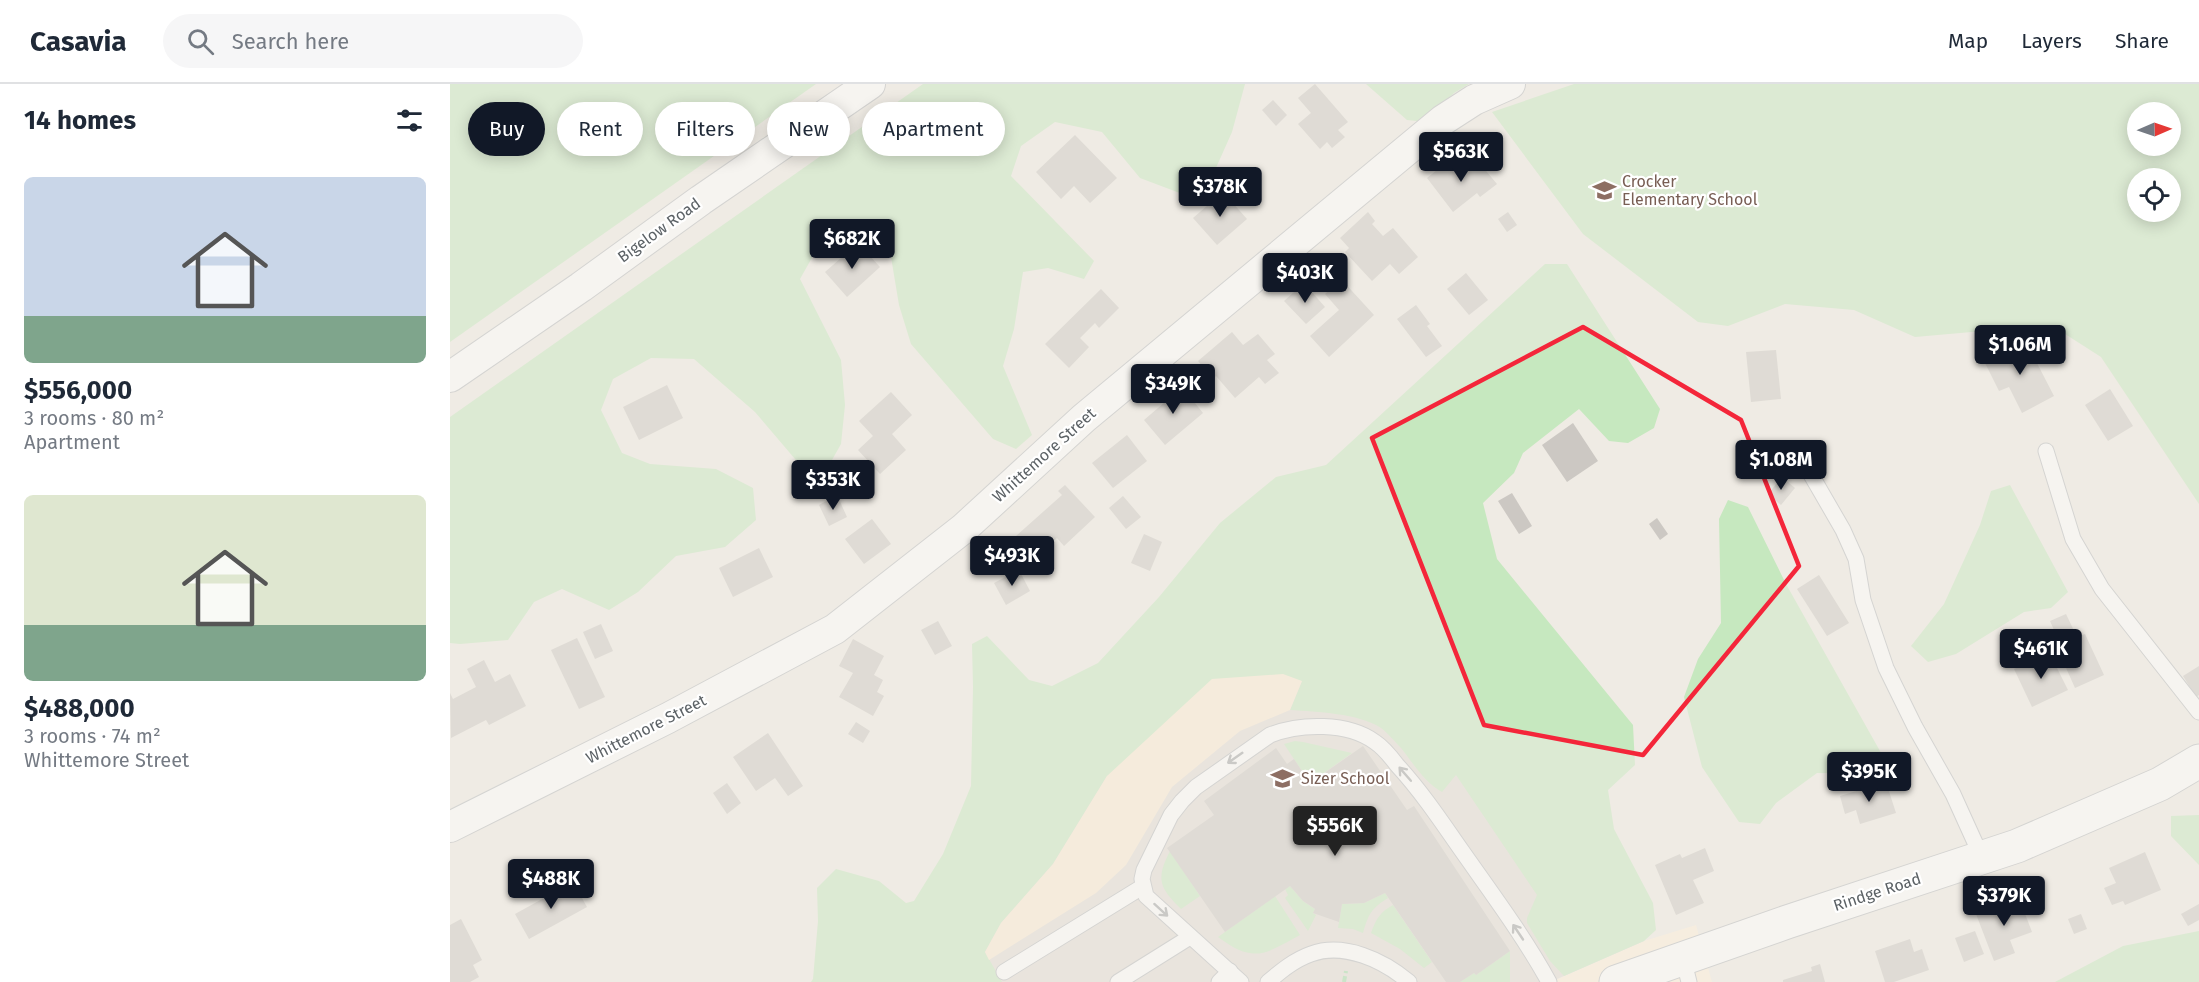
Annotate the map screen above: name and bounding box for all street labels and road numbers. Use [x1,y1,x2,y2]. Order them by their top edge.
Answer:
street label: Bigelow Road [614,194,704,266]
street label: Whittemore Street [988,404,1100,506]
street label: Whittemore Street [583,690,709,767]
street label: Rindge Road [1831,869,1923,915]

